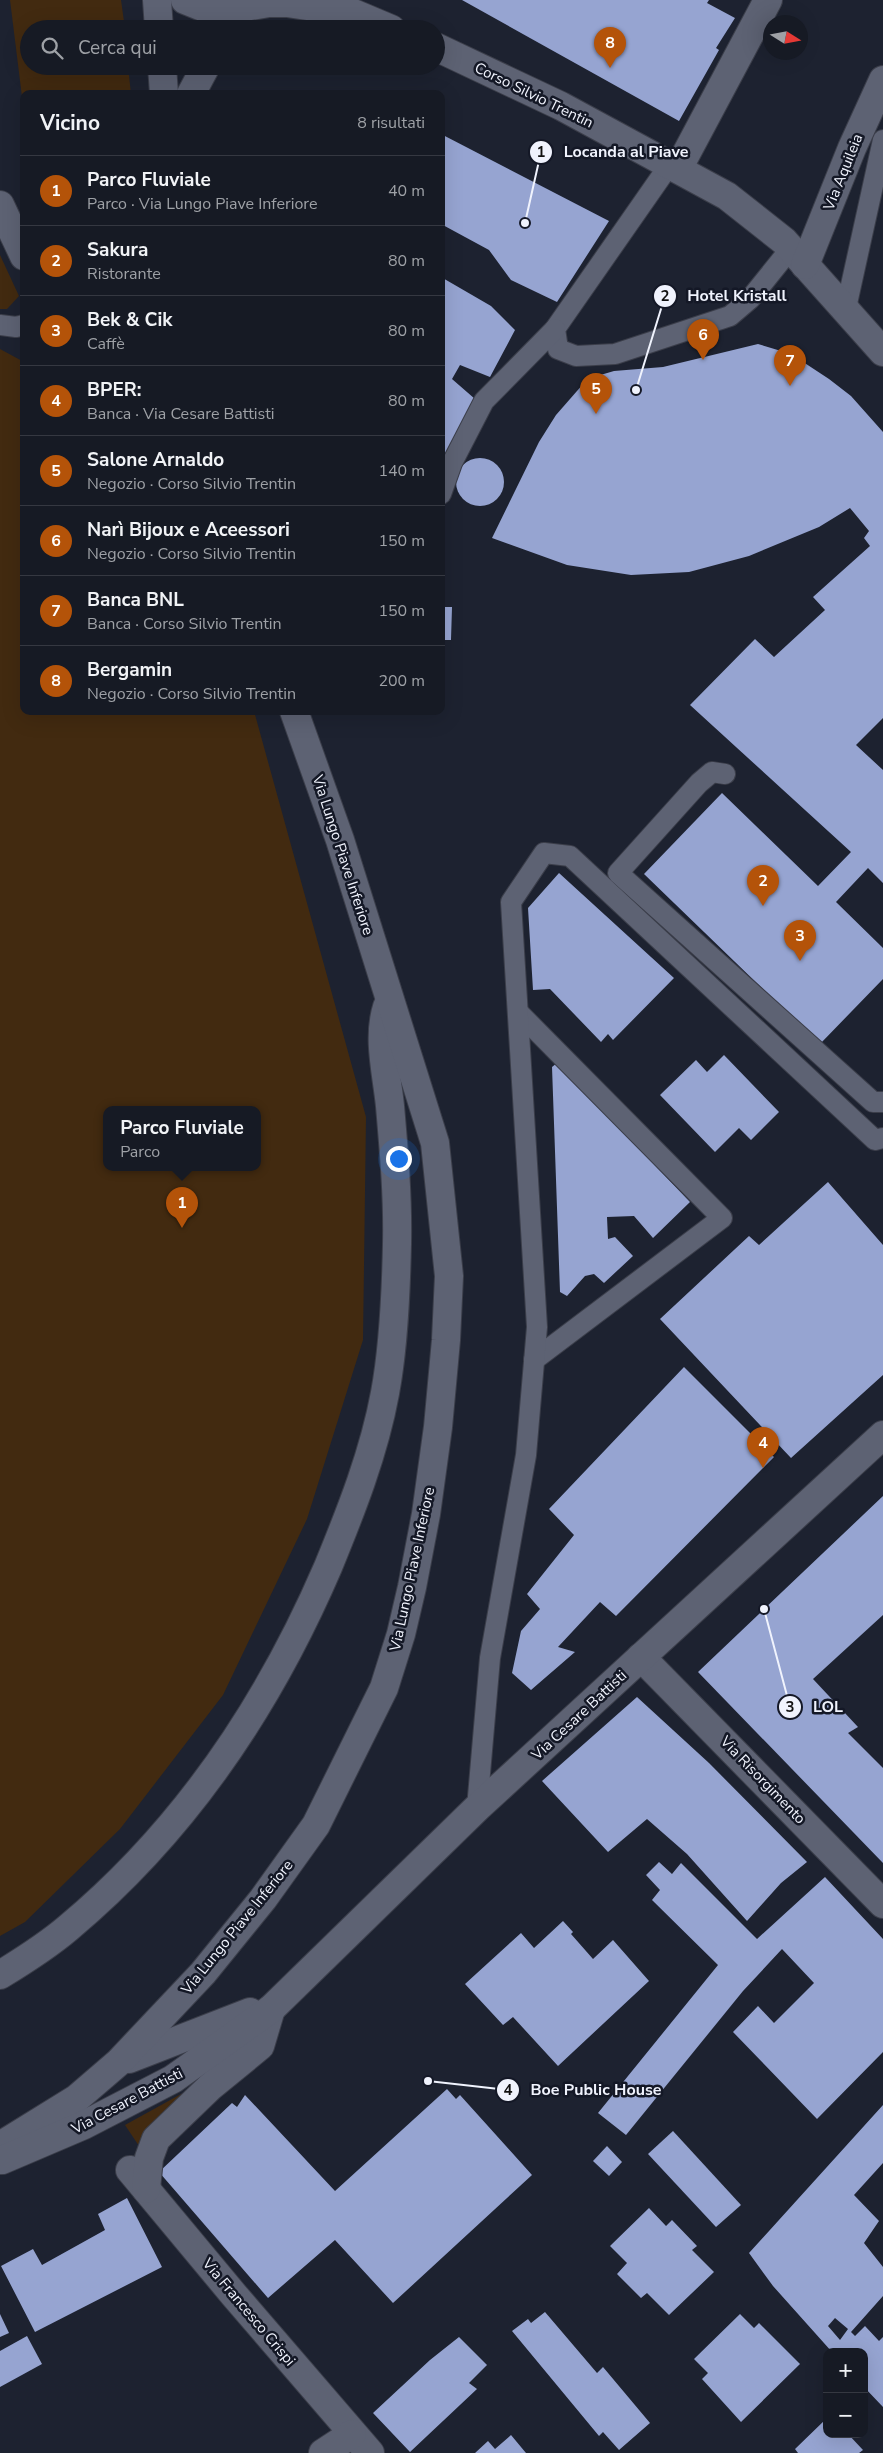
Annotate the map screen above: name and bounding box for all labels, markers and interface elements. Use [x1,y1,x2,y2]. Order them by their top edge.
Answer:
north arrow [763,15,808,60]
search box [20,20,445,75]
pin: 8 [594,27,626,68]
icon: search [38,34,66,62]
text: Cerca qui [78,35,157,61]
street label: Corso Silvio Trentin [471,58,597,132]
text: Vicino [40,109,100,137]
text: 8 risultati [357,112,425,134]
street label: Via Aquileia [818,131,867,214]
callout: Locanda al Piave [528,136,698,167]
text: Locanda al Piave [564,141,689,163]
text: 1 [536,142,546,162]
text: Parco Fluviale [87,167,211,193]
text: 1 [51,180,61,202]
text: 40 m [388,180,425,202]
text: Parco · Via Lungo Piave Inferiore [87,193,317,215]
text: Sakura [87,237,148,263]
text: 2 [51,250,61,272]
text: 80 m [388,250,425,272]
text: Ristorante [87,263,161,285]
callout: Hotel Kristall [652,280,797,311]
text: Hotel Kristall [687,285,787,307]
text: 2 [660,286,670,306]
text: Bek & Cik [87,307,173,333]
pin: 6 [687,319,719,360]
text: 3 [51,320,61,342]
text: 80 m [388,320,425,342]
text: Caffè [87,333,125,355]
pin: 7 [774,345,806,386]
pin: 5 [580,373,612,414]
text: BPER: [87,377,142,403]
text: 4 [51,390,61,412]
text: 80 m [388,390,425,412]
text: Banca · Via Cesare Battisti [87,403,274,425]
text: Salone Arnaldo [87,447,224,473]
text: 5 [51,460,61,482]
text: 140 m [378,460,425,482]
text: Negozio · Corso Silvio Trentin [87,473,296,495]
text: Narì Bijoux e Aceessori [87,517,290,543]
text: 6 [51,530,61,552]
text: 150 m [378,530,425,552]
text: Negozio · Corso Silvio Trentin [87,543,296,565]
text: Banca BNL [87,587,184,613]
text: 7 [51,600,61,622]
text: 150 m [378,600,425,622]
text: Banca · Corso Silvio Trentin [87,613,282,635]
text: Bergamin [87,657,172,683]
text: 8 [51,670,61,692]
text: 200 m [378,670,425,692]
text: Negozio · Corso Silvio Trentin [87,683,296,705]
street label: Via Lungo Piave Inferiore [307,771,378,938]
pin: 2 [747,865,779,906]
pin: 3 [784,920,816,961]
popup [103,1106,261,1171]
text: Parco Fluviale [120,1115,244,1141]
text: Parco [120,1141,160,1163]
your location [386,1146,412,1172]
pin: 1 [166,1187,198,1228]
pin: 4 [747,1427,779,1468]
street label: Via Lungo Piave Inferiore [385,1485,439,1654]
street label: Via Cesare Battisti [526,1666,631,1765]
callout: LOL [778,1691,853,1722]
text: LOL [813,1696,843,1718]
text: 3 [785,1697,795,1717]
street label: Via Risorgimento [715,1731,810,1828]
street label: Via Lungo Piave Inferiore [176,1856,297,1999]
street label: Via Cesare Battisti [67,2063,186,2139]
callout: Boe Public House [496,2074,672,2105]
text: Boe Public House [531,2079,662,2101]
text: 4 [503,2080,513,2100]
street label: Via Francesco Crispi [197,2253,300,2370]
map controls [823,2348,868,2438]
button: + [823,2348,868,2393]
button: − [823,2393,868,2438]

